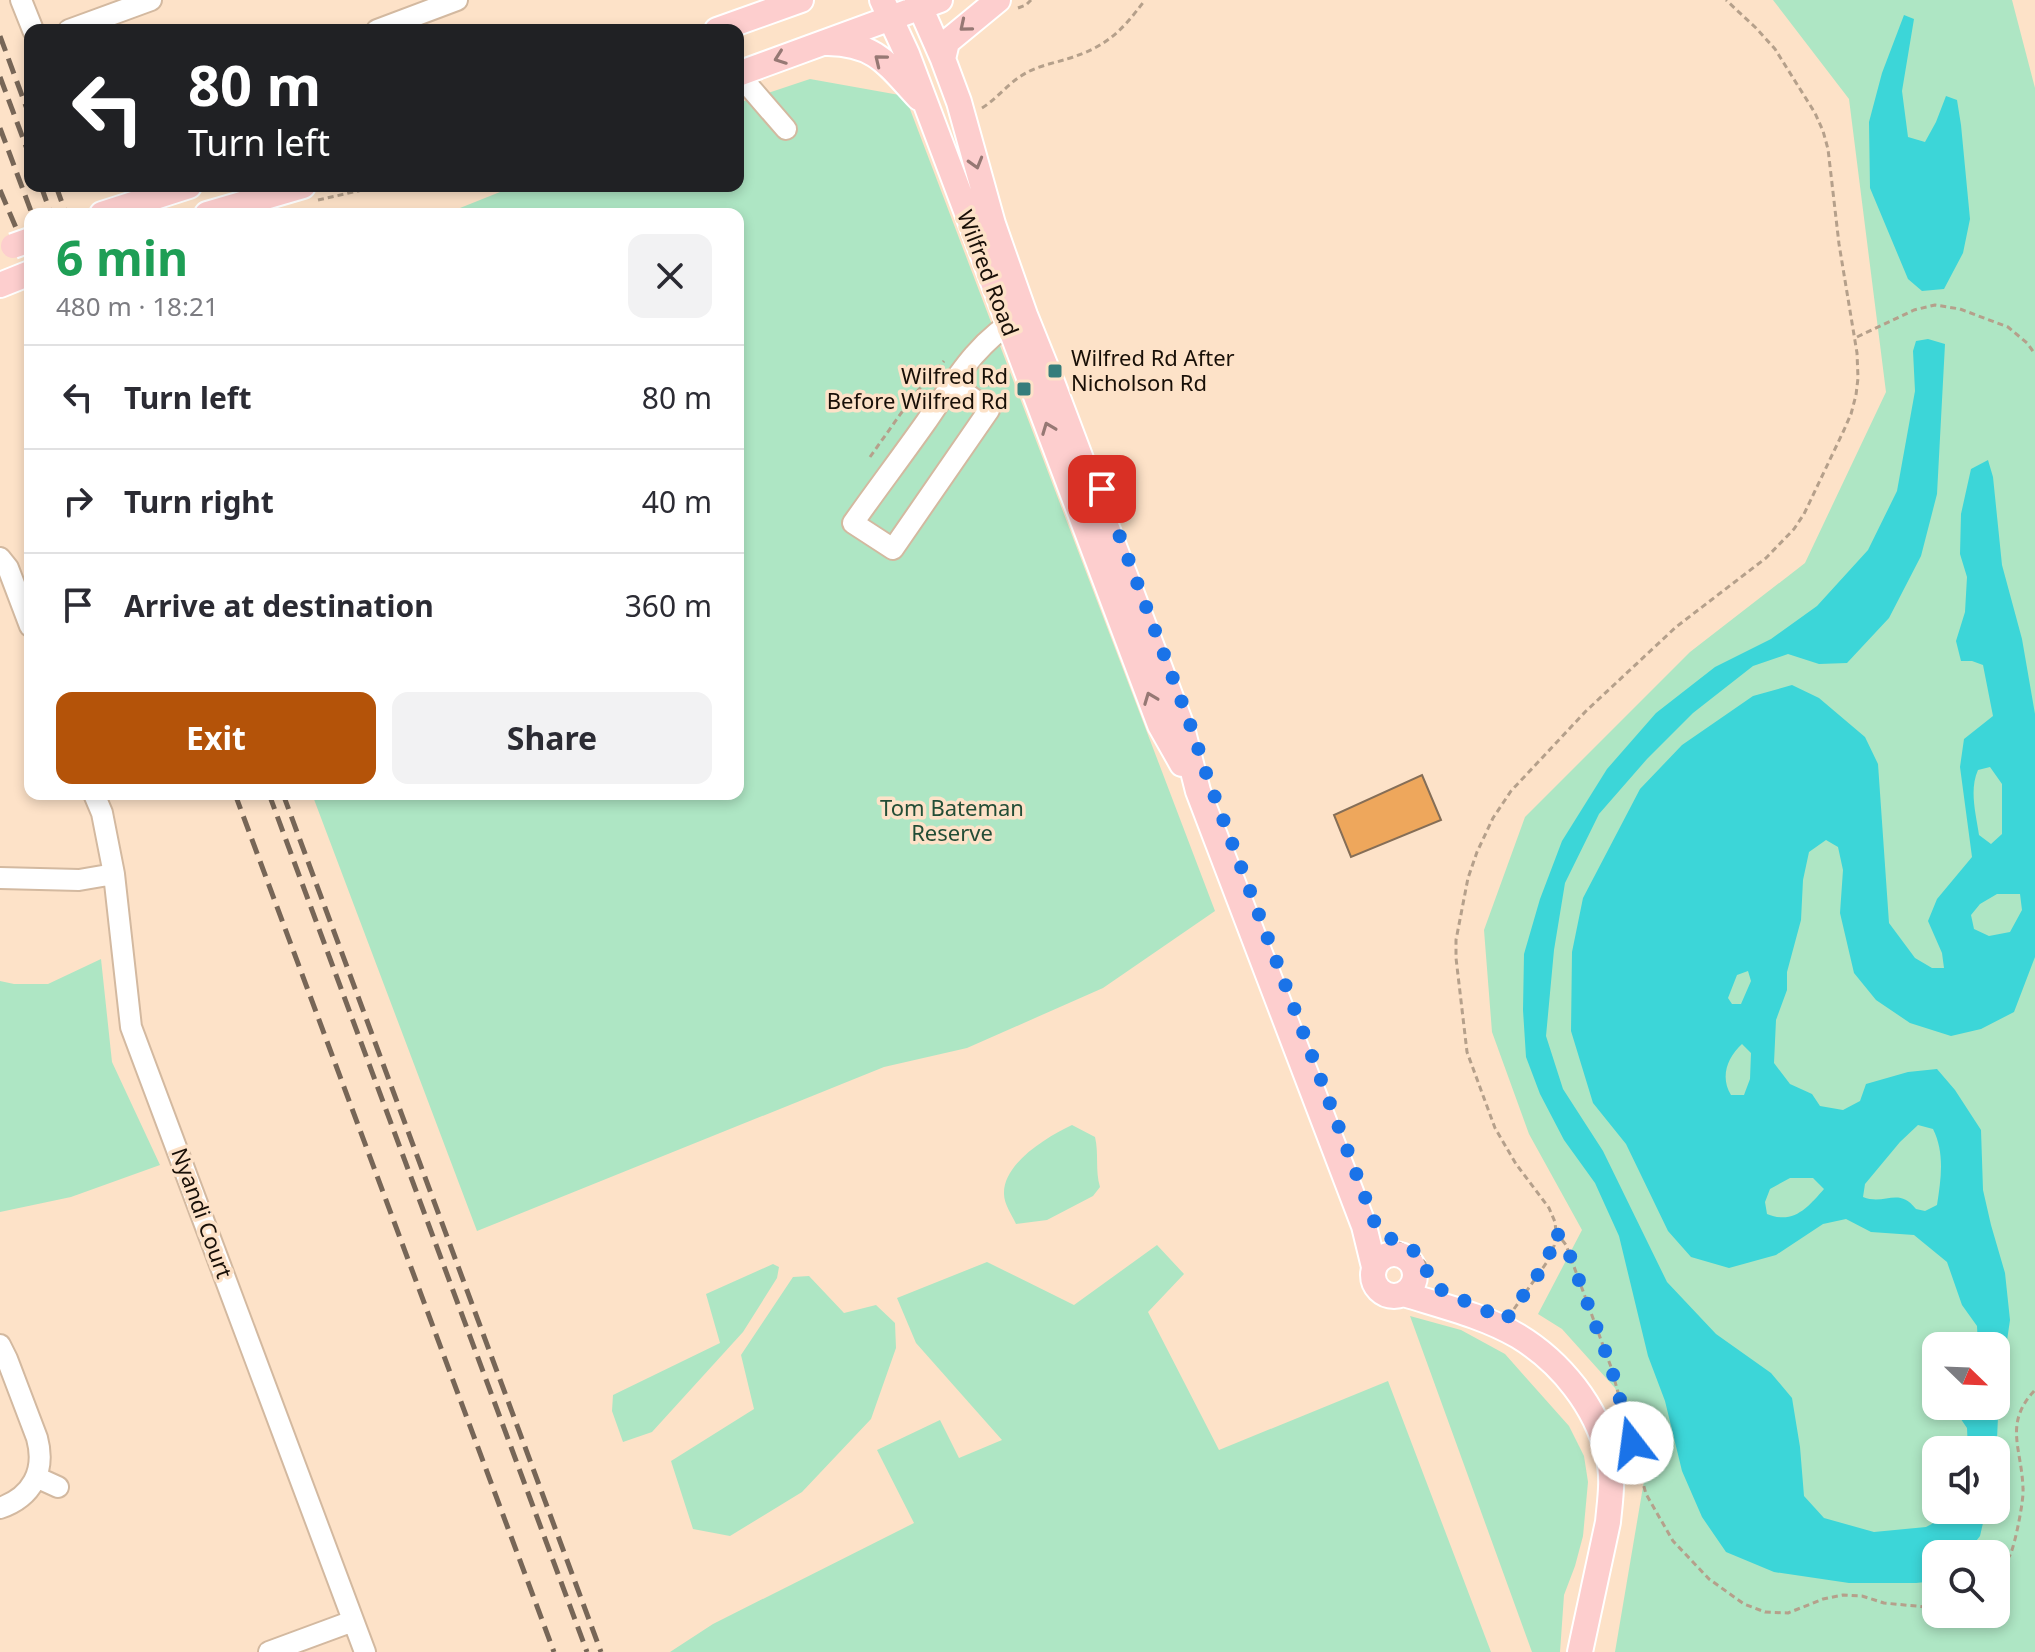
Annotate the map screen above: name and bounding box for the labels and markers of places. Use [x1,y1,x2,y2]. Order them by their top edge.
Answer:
place label: Wilfred Rd After Nicholson Rd [1071,342,1235,397]
place label: Wilfred Rd Before Wilfred Rd [827,360,1008,415]
marker: Wilfred Rd After Nicholson Rd [1046,362,1064,380]
marker: Wilfred Rd Before Wilfred Rd [1015,380,1033,398]
pin [1068,455,1136,523]

